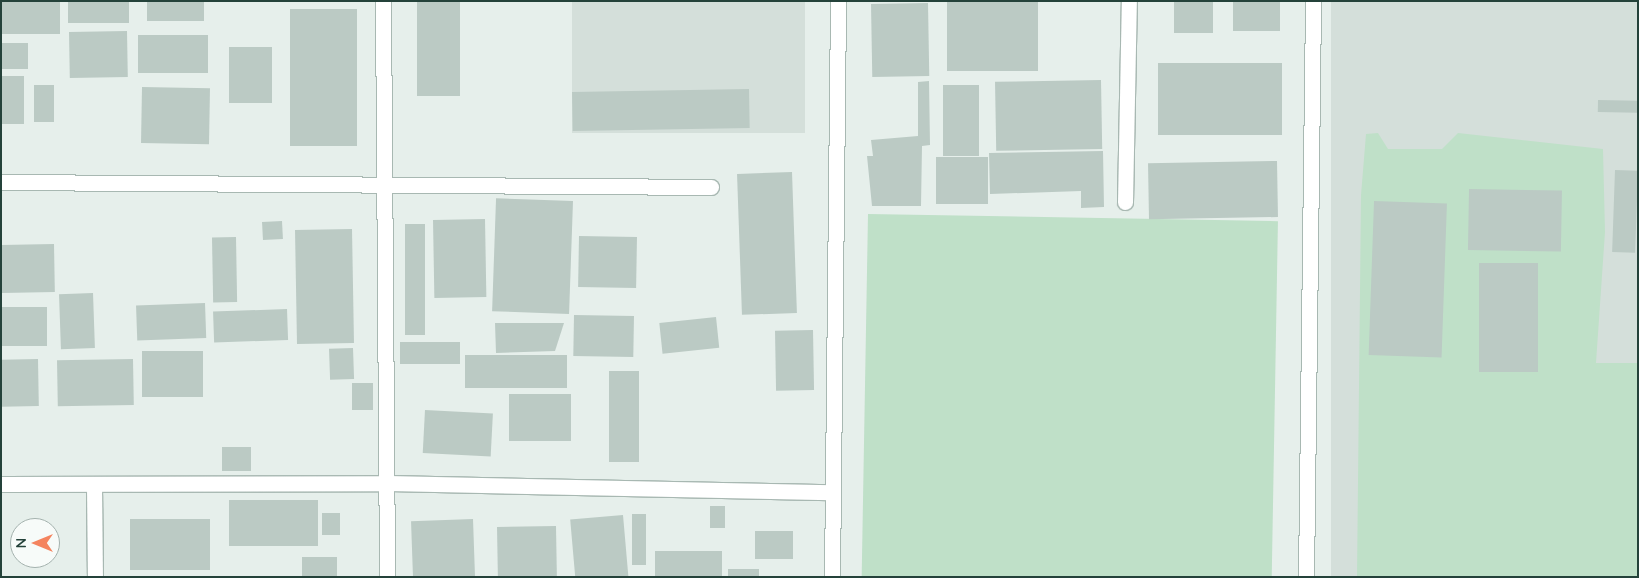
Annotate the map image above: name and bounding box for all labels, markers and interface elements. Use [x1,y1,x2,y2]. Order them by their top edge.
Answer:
north arrow [10,518,60,568]
text: N [12,538,30,548]

